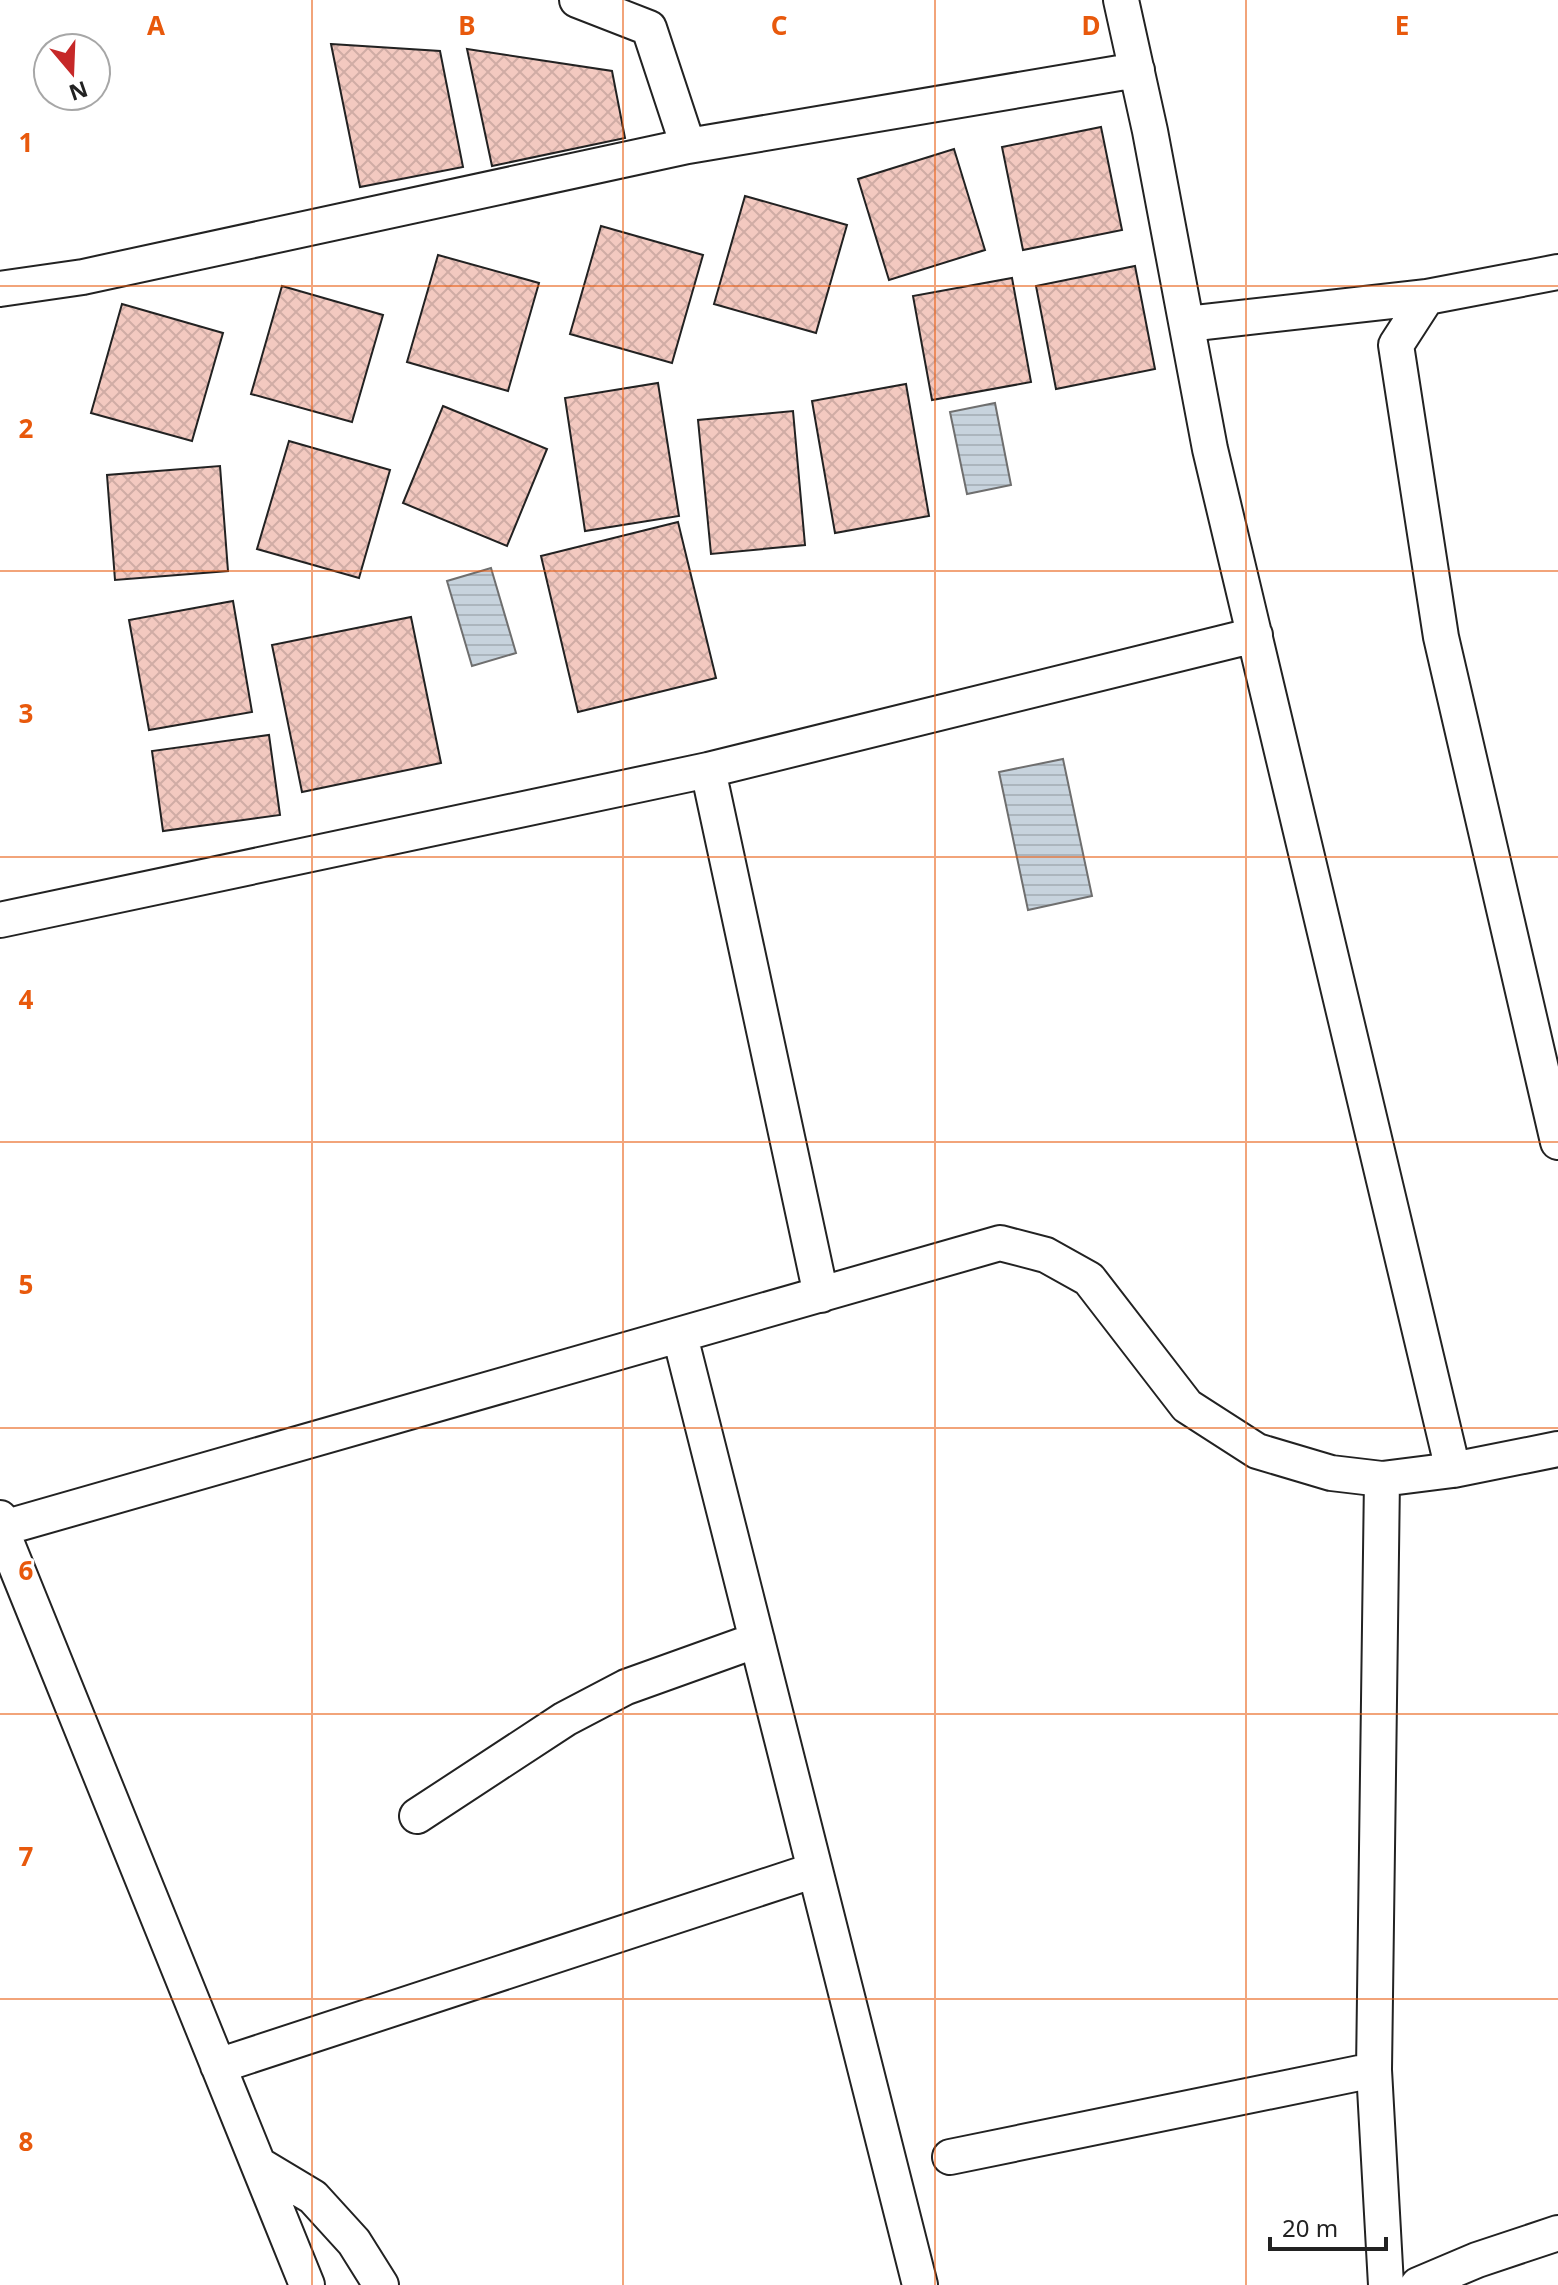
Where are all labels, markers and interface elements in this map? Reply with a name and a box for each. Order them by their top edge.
text: A [147,7,165,43]
text: B [458,7,476,43]
text: C [771,7,787,43]
text: D [1081,7,1101,43]
text: E [1395,7,1409,43]
north arrow [32,32,112,112]
text: N [65,75,92,109]
text: 1 [19,124,33,160]
text: 2 [19,410,34,446]
text: 3 [19,695,33,731]
text: 4 [19,981,34,1017]
text: 5 [19,1266,33,1302]
text: 6 [19,1552,34,1588]
text: 7 [19,1838,34,1874]
text: 8 [19,2123,33,2159]
scale bar [1270,2201,1386,2251]
text: 20 m [1282,2211,1338,2244]

